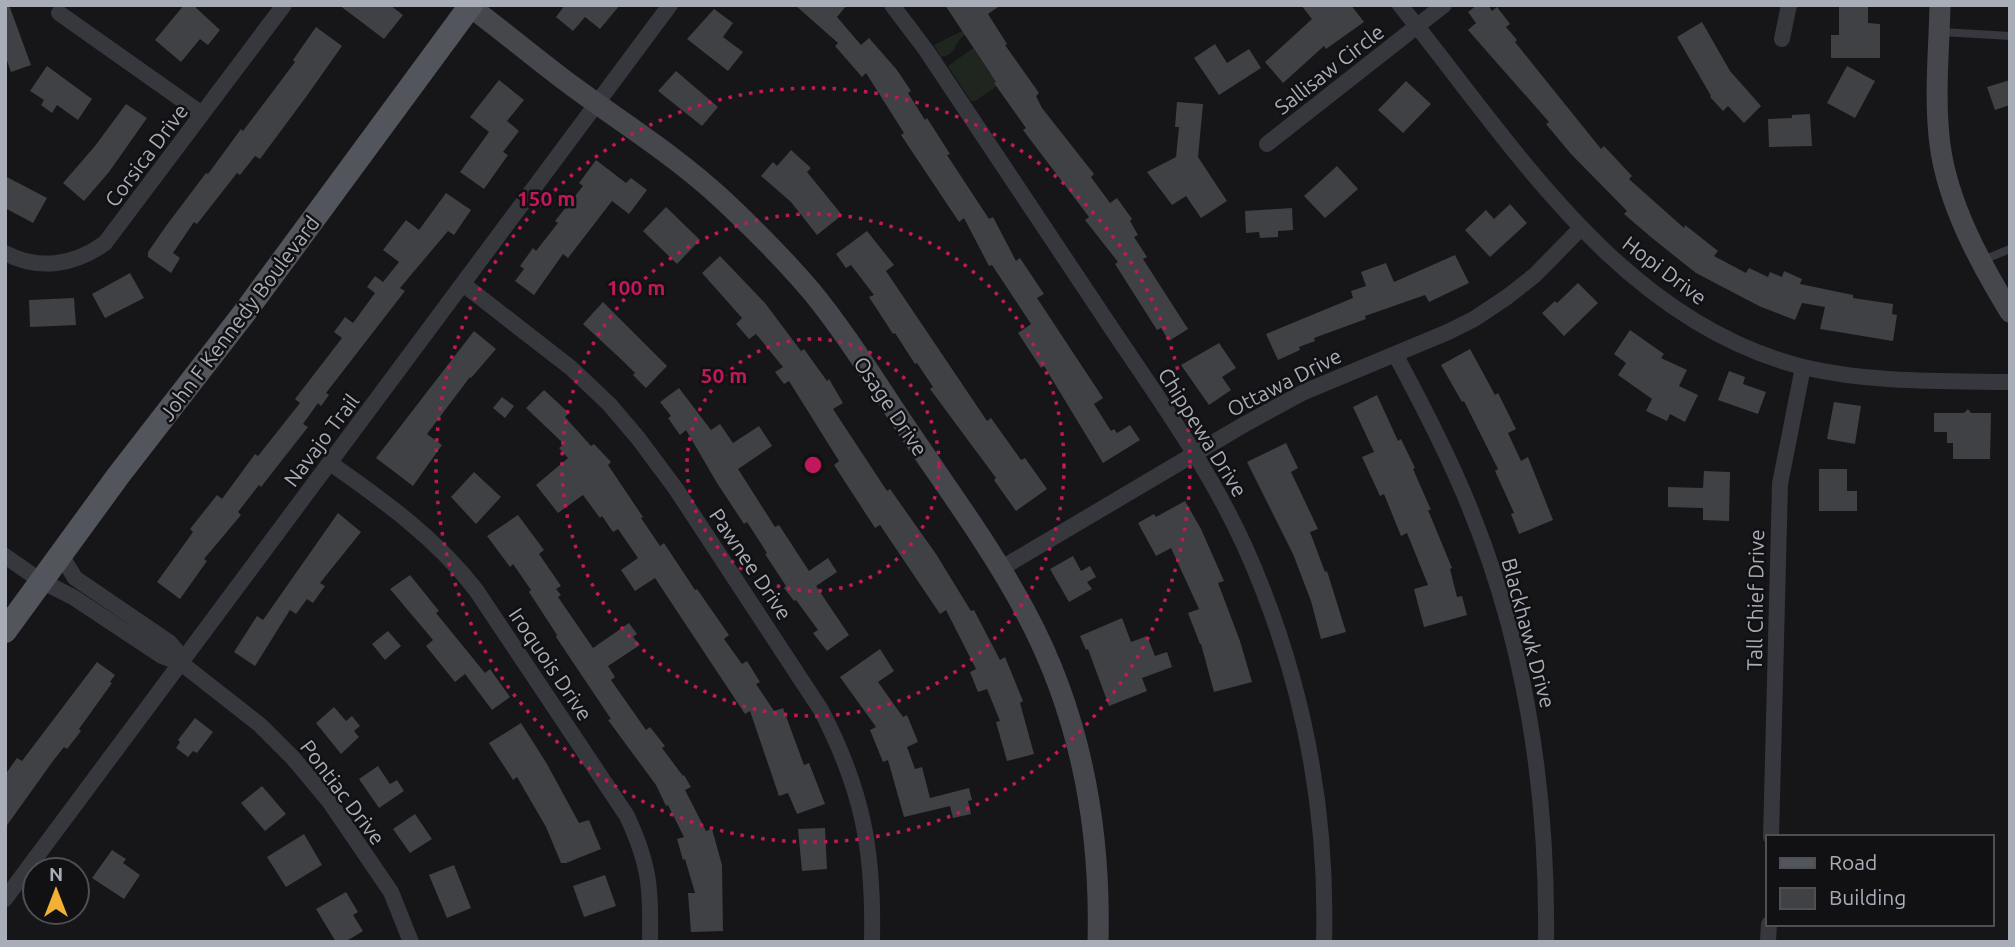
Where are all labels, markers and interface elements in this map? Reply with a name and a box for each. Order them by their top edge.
street label: Sallisaw Circle [1270,19,1388,119]
street label: Corsica Drive [100,99,192,211]
text: 150 m [517,186,575,210]
street label: John F Kennedy Boulevard [154,211,324,425]
street label: Hopi Drive [1618,231,1712,309]
text: 100 m [607,275,665,299]
street label: Ottawa Drive [1223,343,1345,421]
street label: Osage Drive [849,352,933,460]
text: 50 m [701,363,747,387]
street label: Chippewa Drive [1154,363,1252,501]
street label: Navajo Trail [279,389,363,491]
centre of rings [801,453,825,477]
street label: Pawnee Drive [705,504,797,624]
street label: Tall Chief Drive [1742,529,1768,671]
street label: Blackhawk Drive [1497,555,1561,711]
street label: Iroquois Drive [504,603,598,725]
street label: Pontiac Drive [296,735,390,849]
legend [1766,835,1994,926]
text: Road [1829,850,1877,874]
north arrow [21,856,91,926]
text: N [49,863,63,885]
text: Building [1829,885,1906,909]

